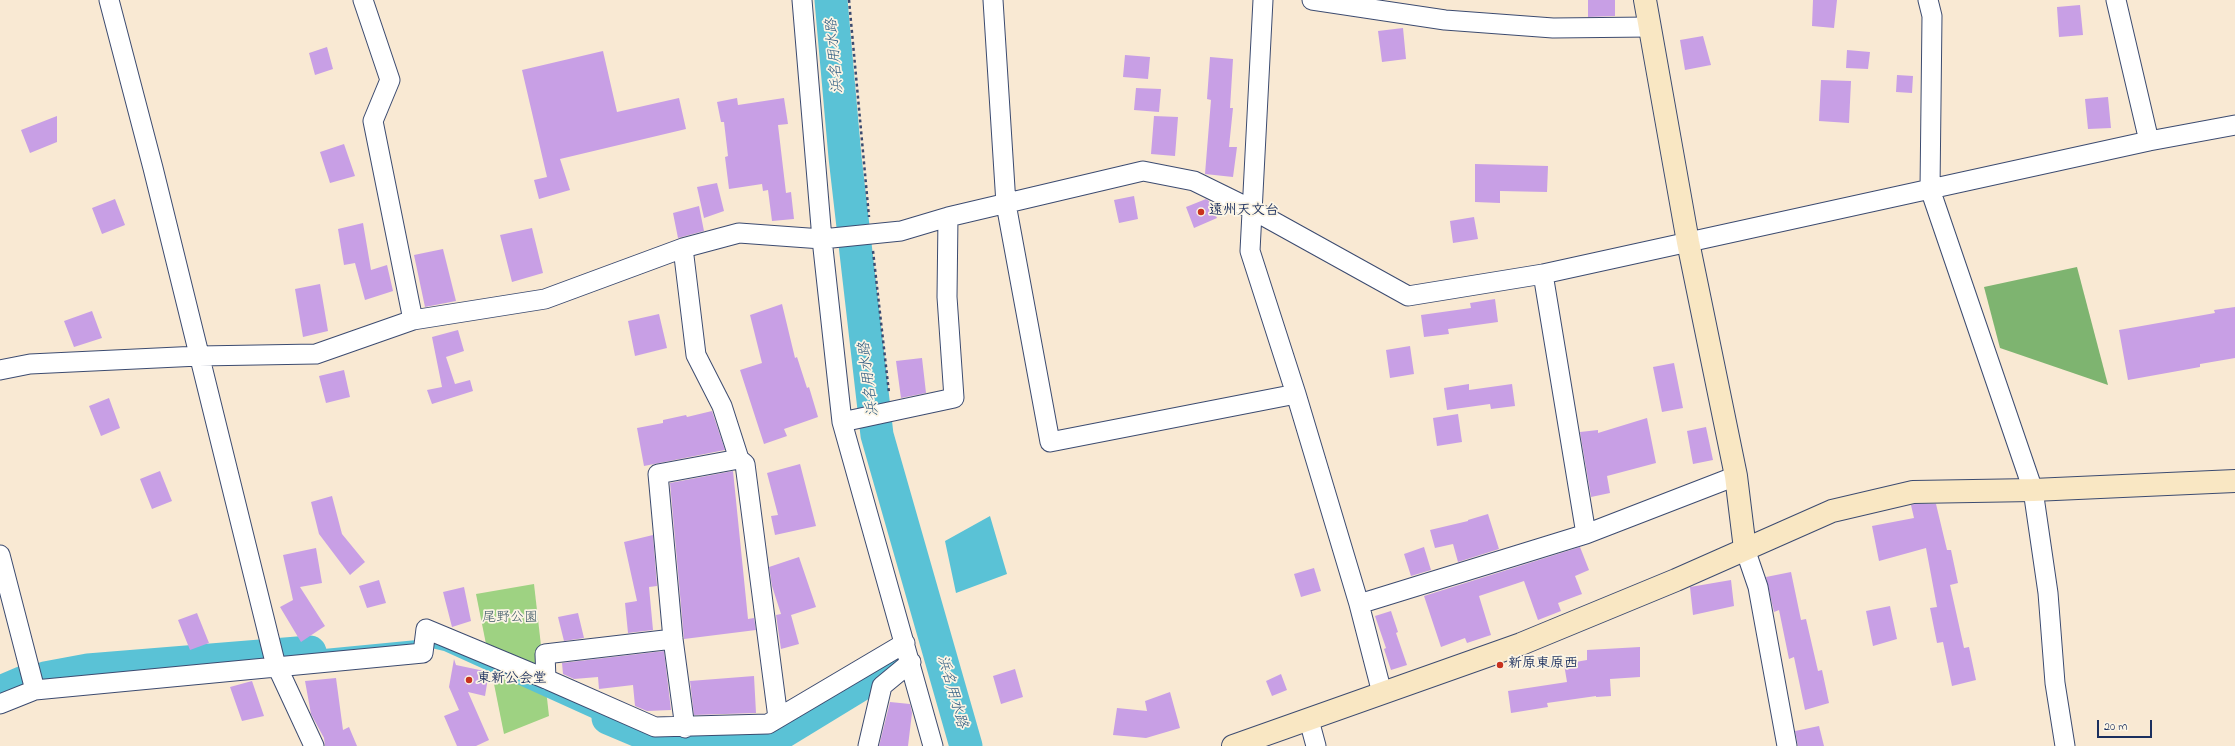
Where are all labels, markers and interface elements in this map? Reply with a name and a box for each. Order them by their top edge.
water label: 浜名用水路 [824,18,848,94]
place label: 遠州天文台 [1209,204,1279,220]
marker: 遠州天文台 [1196,207,1206,217]
water label: 浜名用水路 [856,341,884,417]
park label: 尾野公園 [482,611,538,627]
water label: 浜名用水路 [932,653,970,731]
place label: 新原東原西 [1508,657,1578,673]
marker: 新原東原西 [1495,660,1505,670]
place label: 東新公会堂 [477,672,547,688]
marker: 東新公会堂 [464,675,474,685]
scale bar [2099,712,2154,738]
text: 20 m [2104,718,2127,736]

